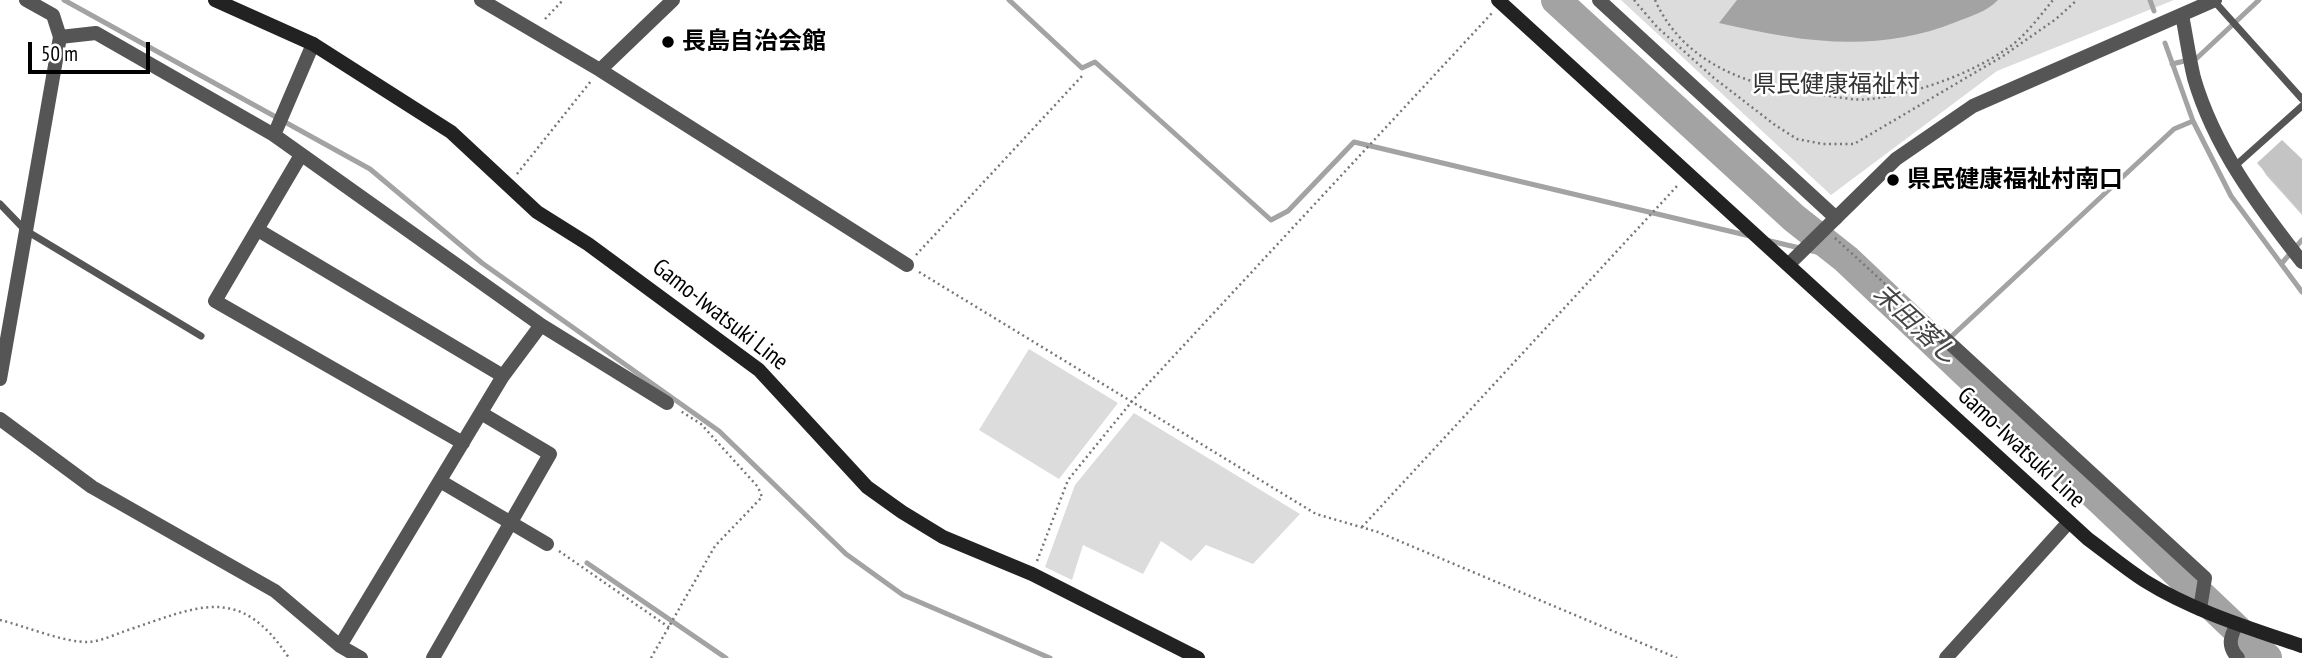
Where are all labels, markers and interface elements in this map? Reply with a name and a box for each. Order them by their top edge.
scale bar [32,28,154,72]
place label: 長島自治会館 [682,28,826,56]
marker: 長島自治会館 [660,34,676,50]
text: 50 m [41,40,78,67]
park label: 県民健康福祉村 [1752,71,1920,99]
place label: 県民健康福祉村南口 [1907,166,2123,194]
marker: 県民健康福祉村南口 [1885,172,1901,188]
street label: Gamo-Iwatsuki Line [646,253,794,377]
water label: 末田落し [1866,278,1964,372]
street label: Gamo-Iwatsuki Line [1951,382,2091,514]

